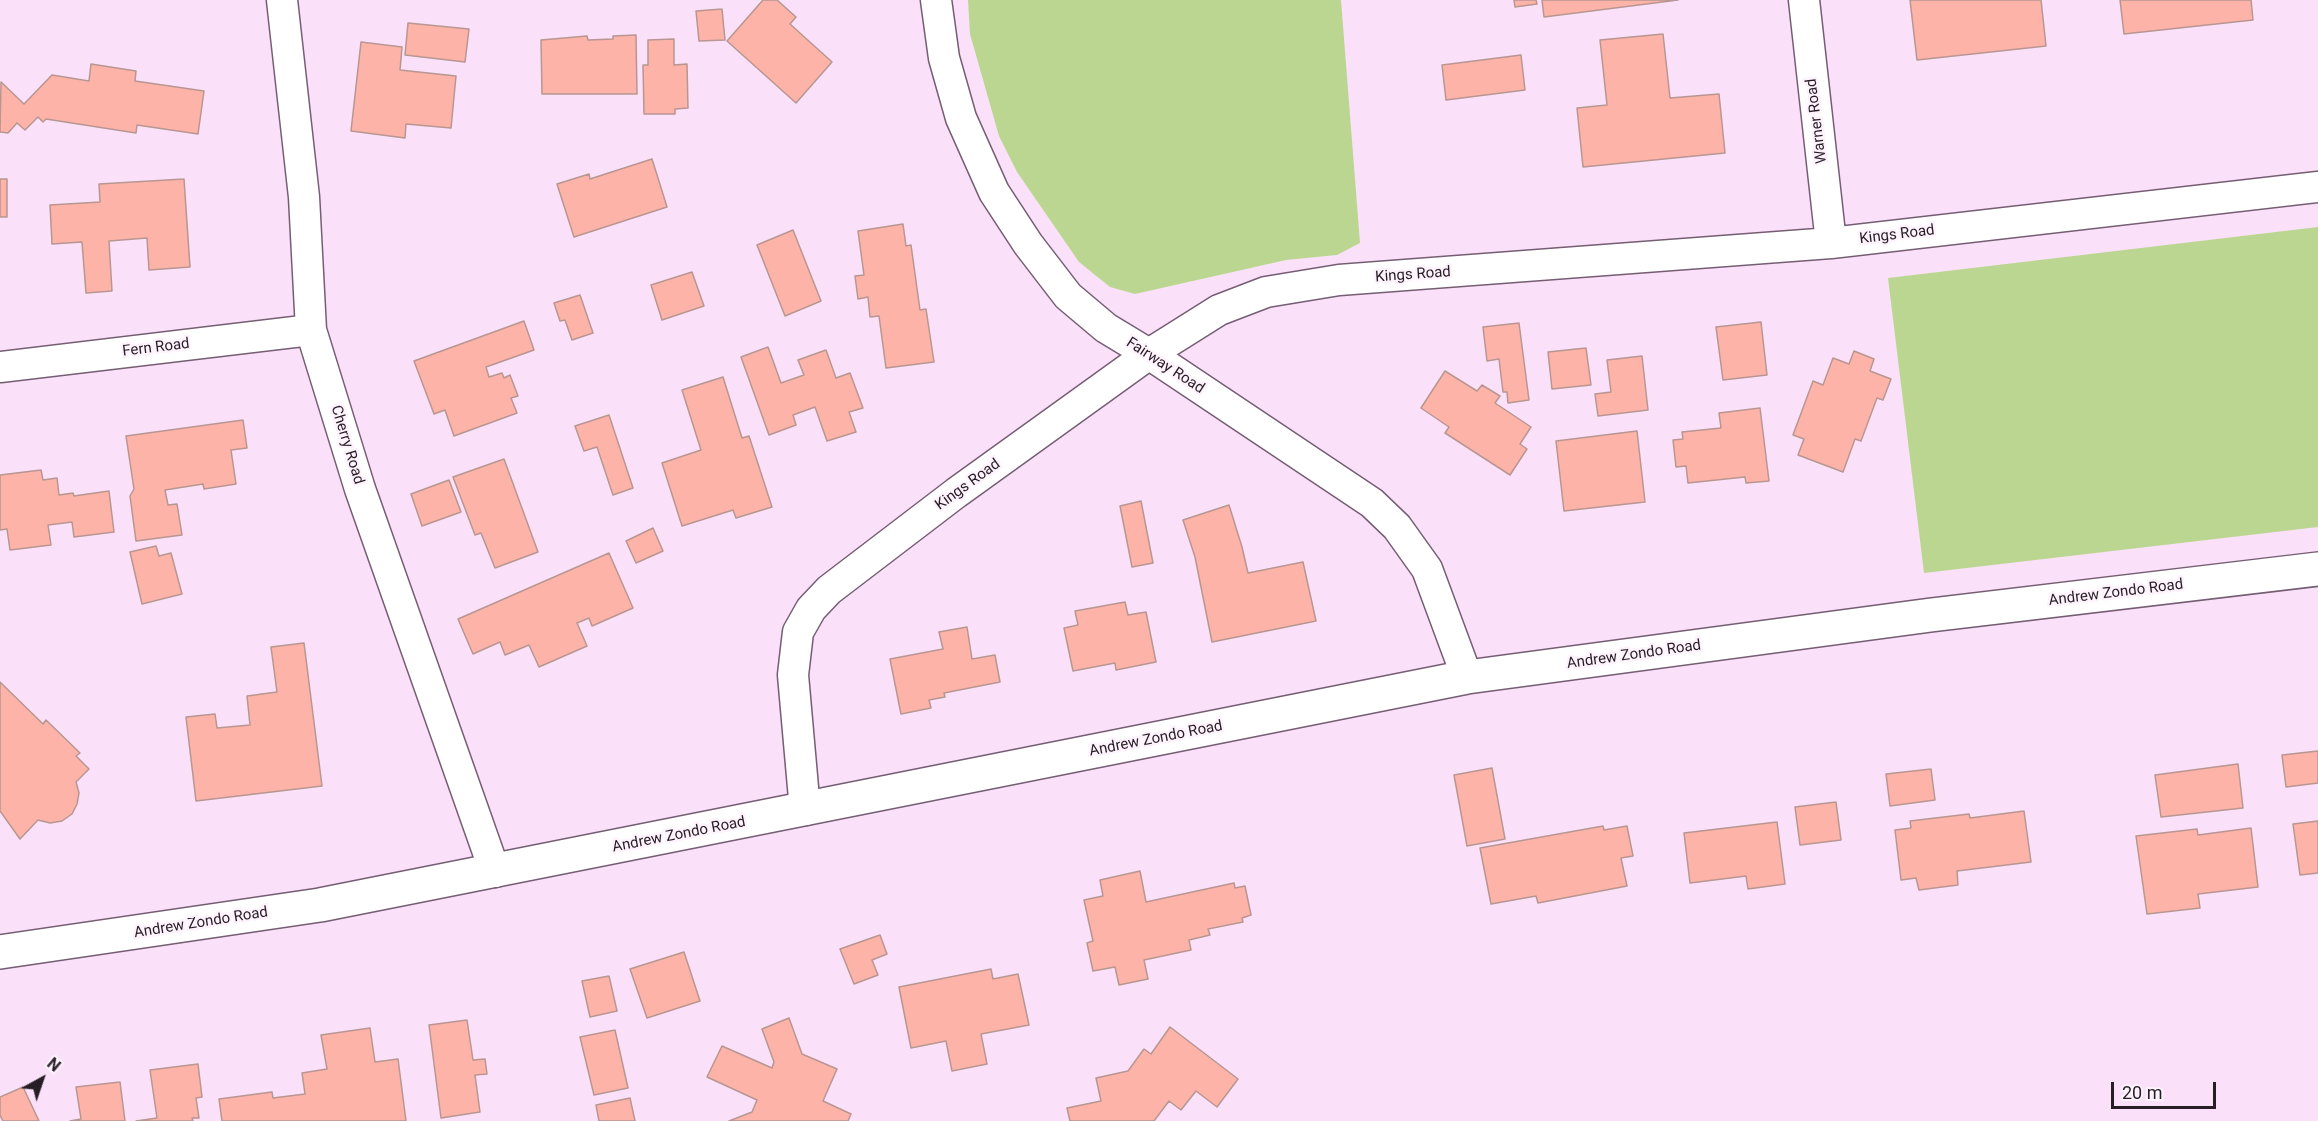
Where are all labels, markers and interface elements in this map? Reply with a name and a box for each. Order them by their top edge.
street label: Warner Road [1803,77,1831,165]
street label: Kings Road [1858,221,1936,249]
street label: Kings Road [1375,263,1451,287]
street label: Fairway Road [1123,334,1207,398]
street label: Fern Road [121,335,191,361]
street label: Cherry Road [326,403,368,487]
street label: Kings Road [932,455,1004,515]
street label: Andrew Zondo Road [2048,576,2184,610]
street label: Andrew Zondo Road [1566,637,1702,673]
street label: Andrew Zondo Road [1088,717,1224,761]
street label: Andrew Zondo Road [611,813,747,857]
street label: Andrew Zondo Road [133,904,269,942]
north arrow [12,1049,72,1109]
text: N [43,1054,64,1076]
scale bar [2114,1070,2219,1108]
text: 20 m [2122,1082,2162,1103]

